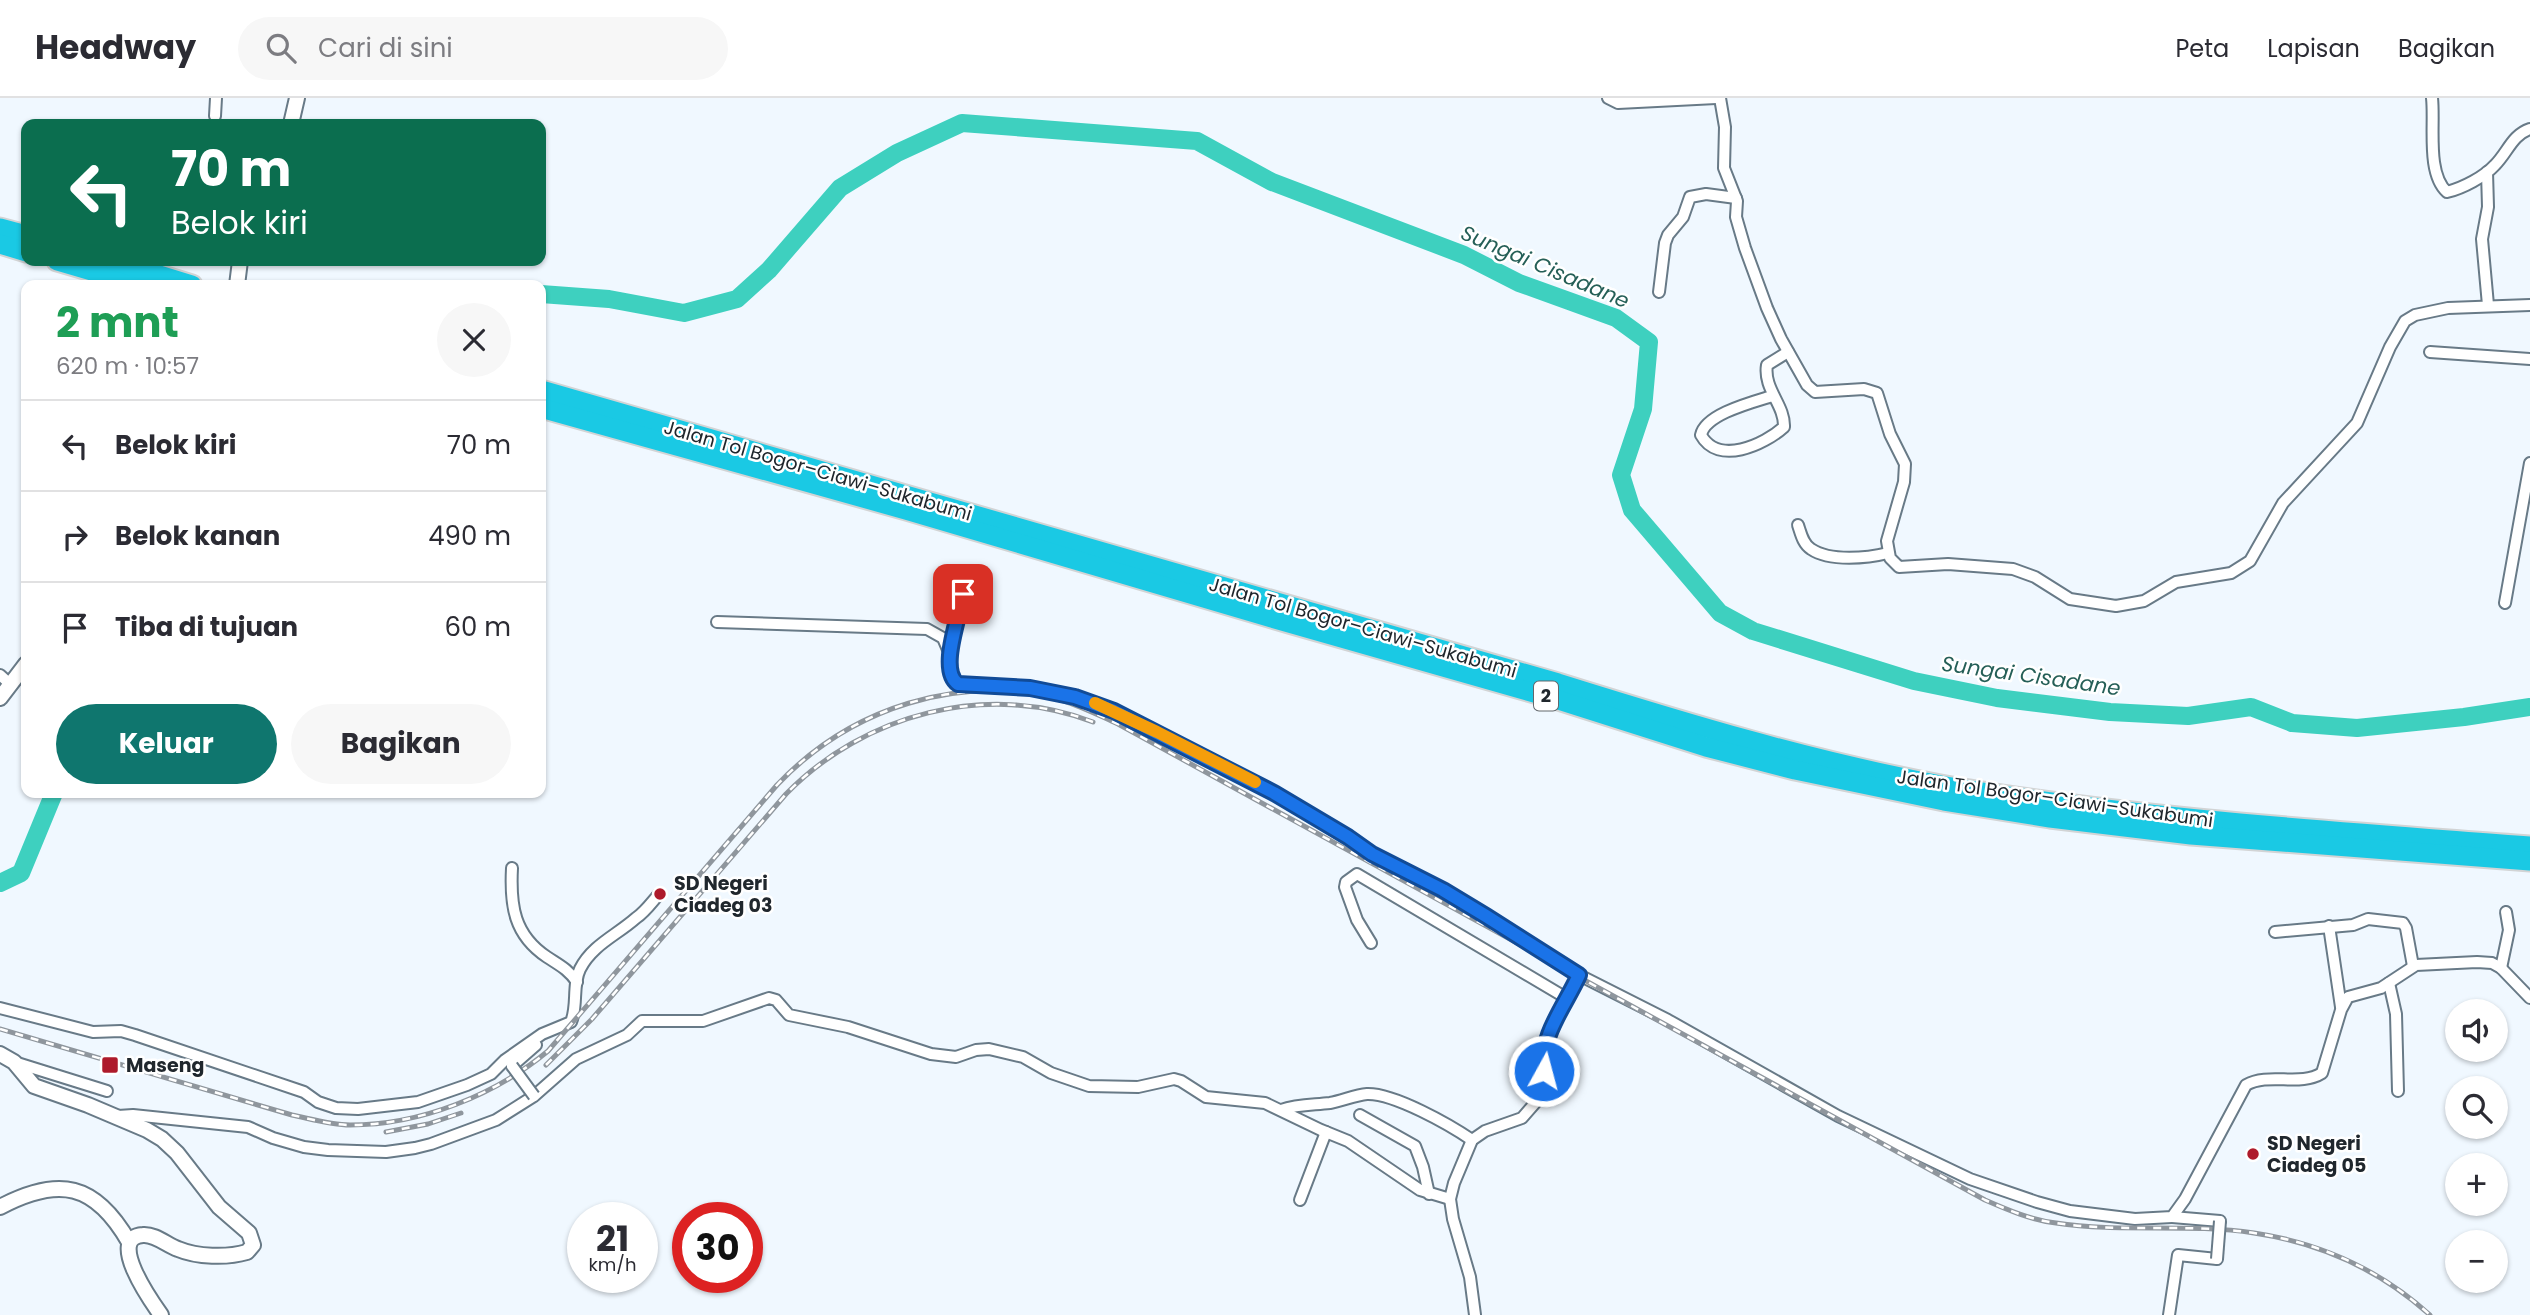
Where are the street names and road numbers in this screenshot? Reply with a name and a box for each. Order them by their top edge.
street label: Jalan Tol Bogor–Ciawi–Sukabumi [661,414,975,527]
street label: Jalan Tol Bogor–Ciawi–Sukabumi [1206,571,1520,684]
road number: 2 [1534,682,1558,710]
street label: Jalan Tol Bogor–Ciawi–Sukabumi [1895,763,2215,834]

